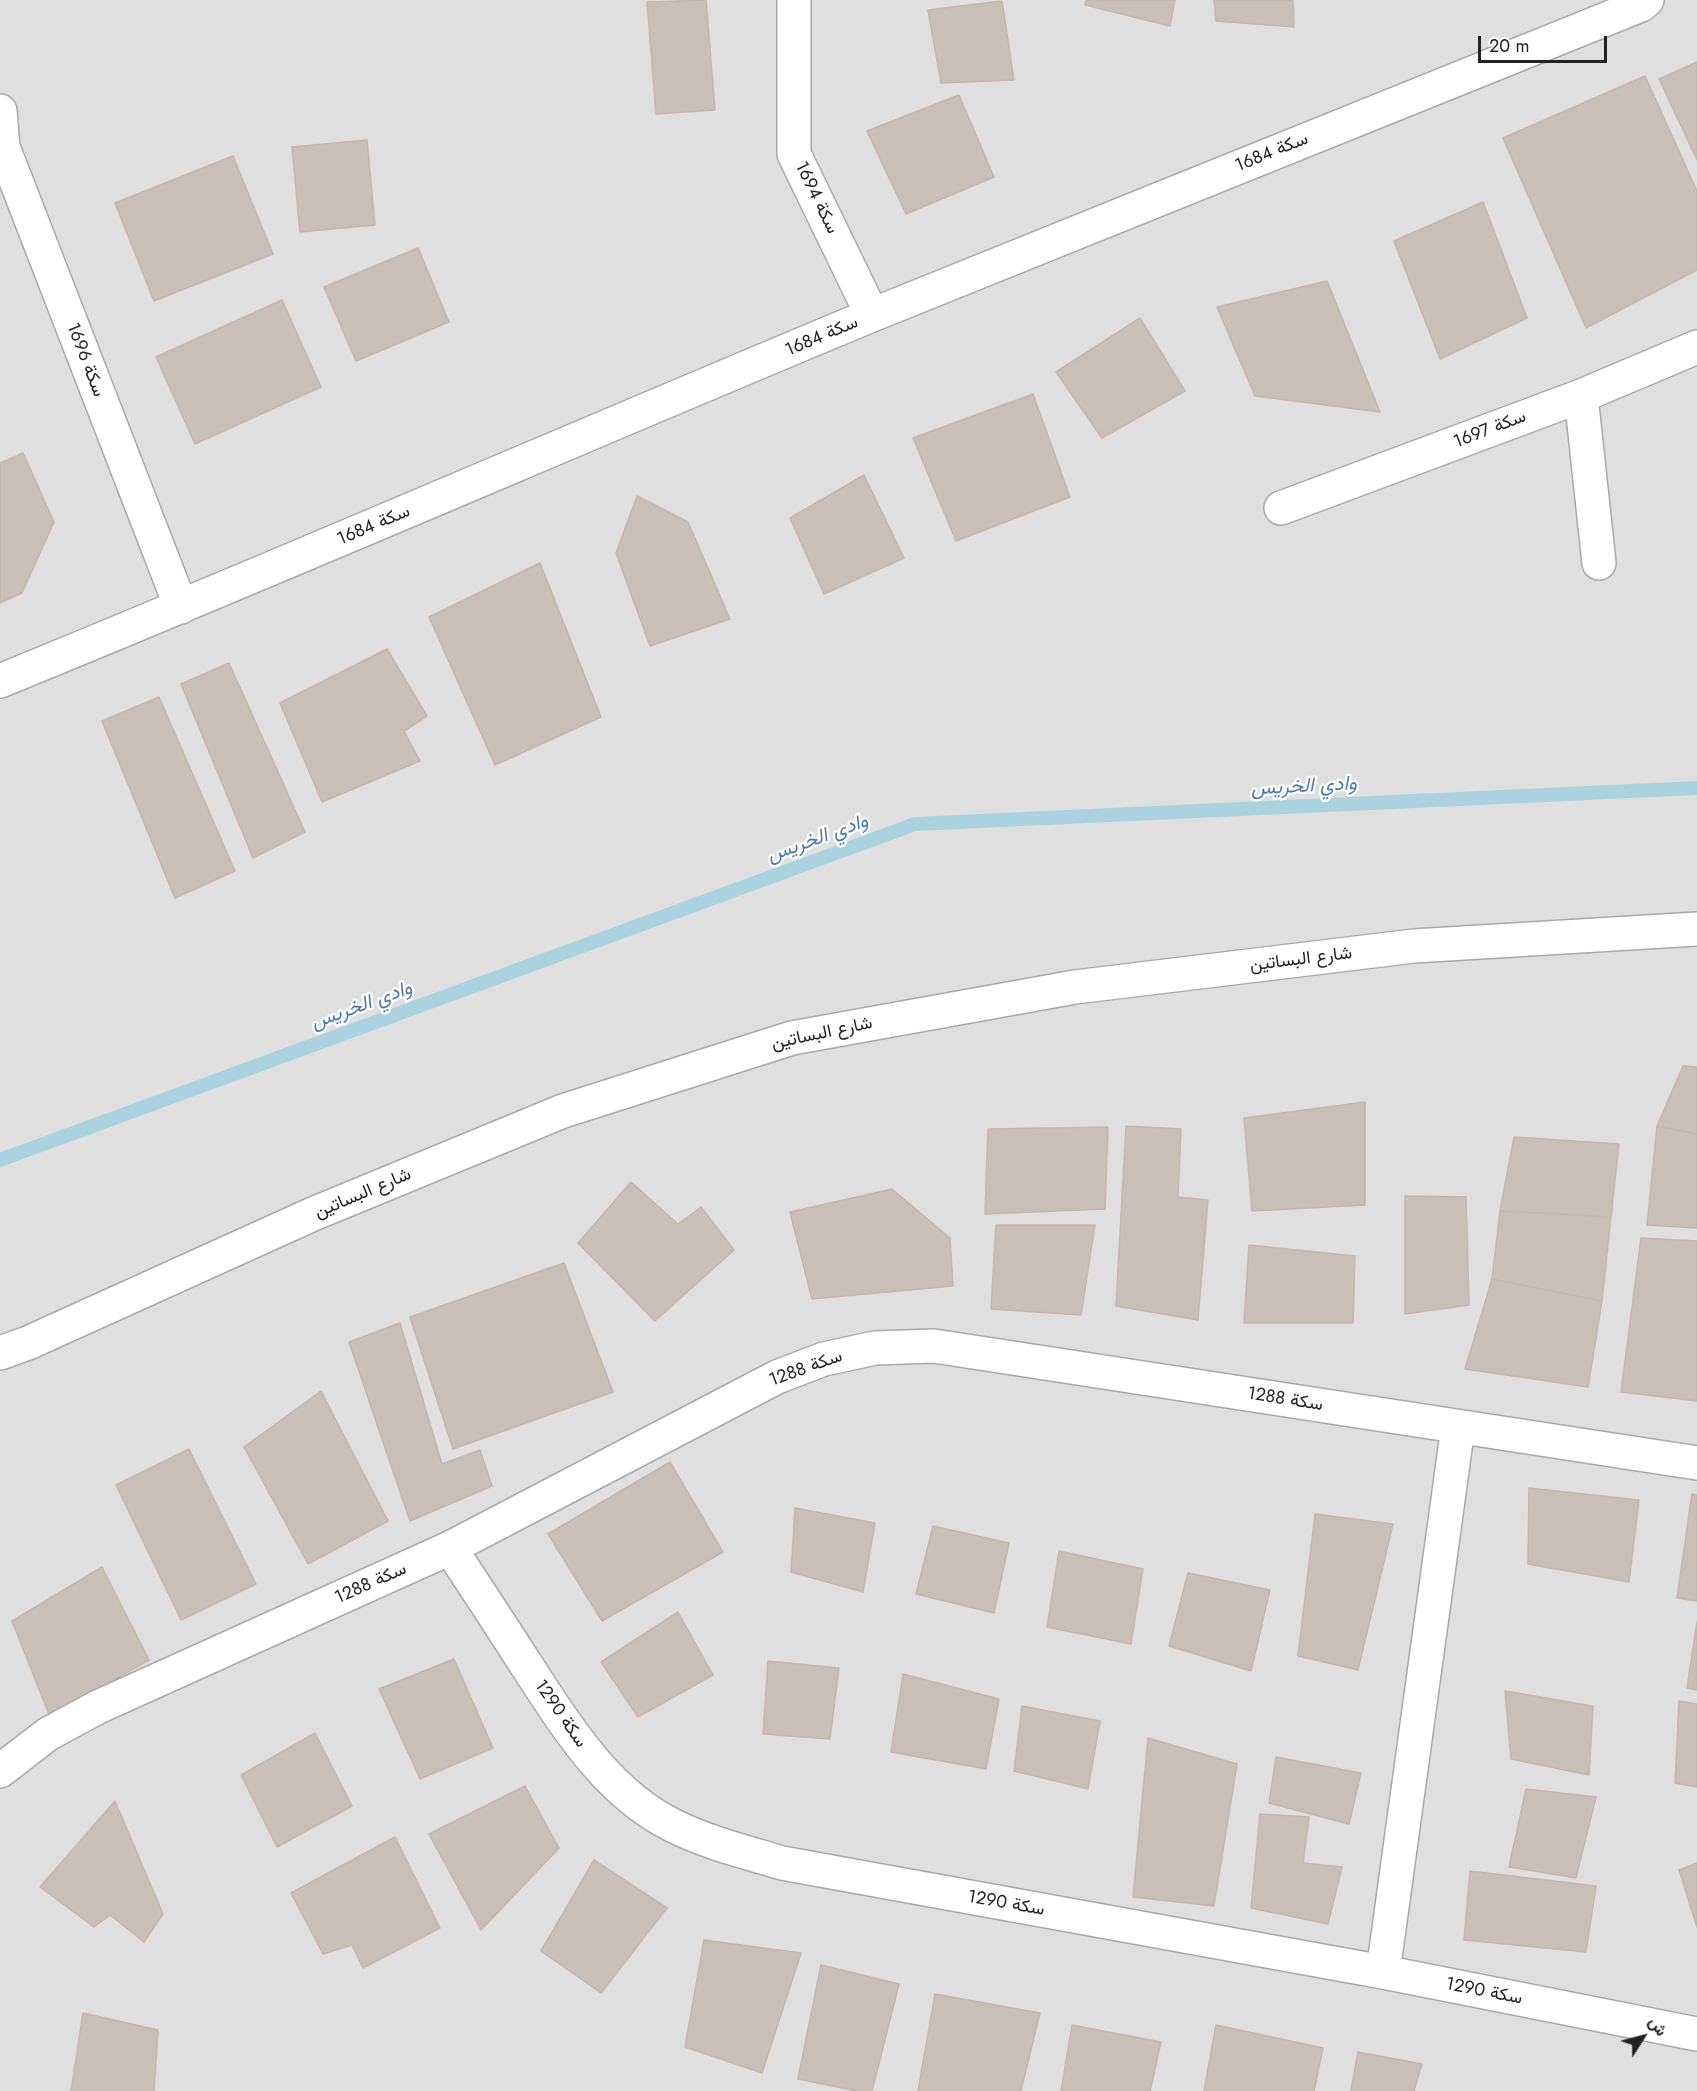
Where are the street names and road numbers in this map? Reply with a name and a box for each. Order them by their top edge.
street label: سكة 1684 [1232,129,1312,177]
street label: سكة 1694 [789,158,843,238]
street label: سكة 1684 [782,312,862,362]
street label: سكة 1696 [61,320,109,400]
street label: سكة 1697 [1451,406,1529,454]
street label: سكة 1684 [334,501,414,551]
street label: شارع البساتين [1249,943,1353,977]
street label: شارع البساتين [769,1013,875,1055]
street label: شارع البساتين [311,1164,415,1224]
street label: سكة 1288 [767,1346,845,1392]
street label: سكة 1288 [1246,1383,1324,1417]
street label: سكة 1288 [332,1559,410,1609]
street label: سكة 1290 [529,1676,591,1752]
street label: سكة 1290 [966,1887,1046,1921]
street label: سكة 1290 [1444,1974,1524,2010]

